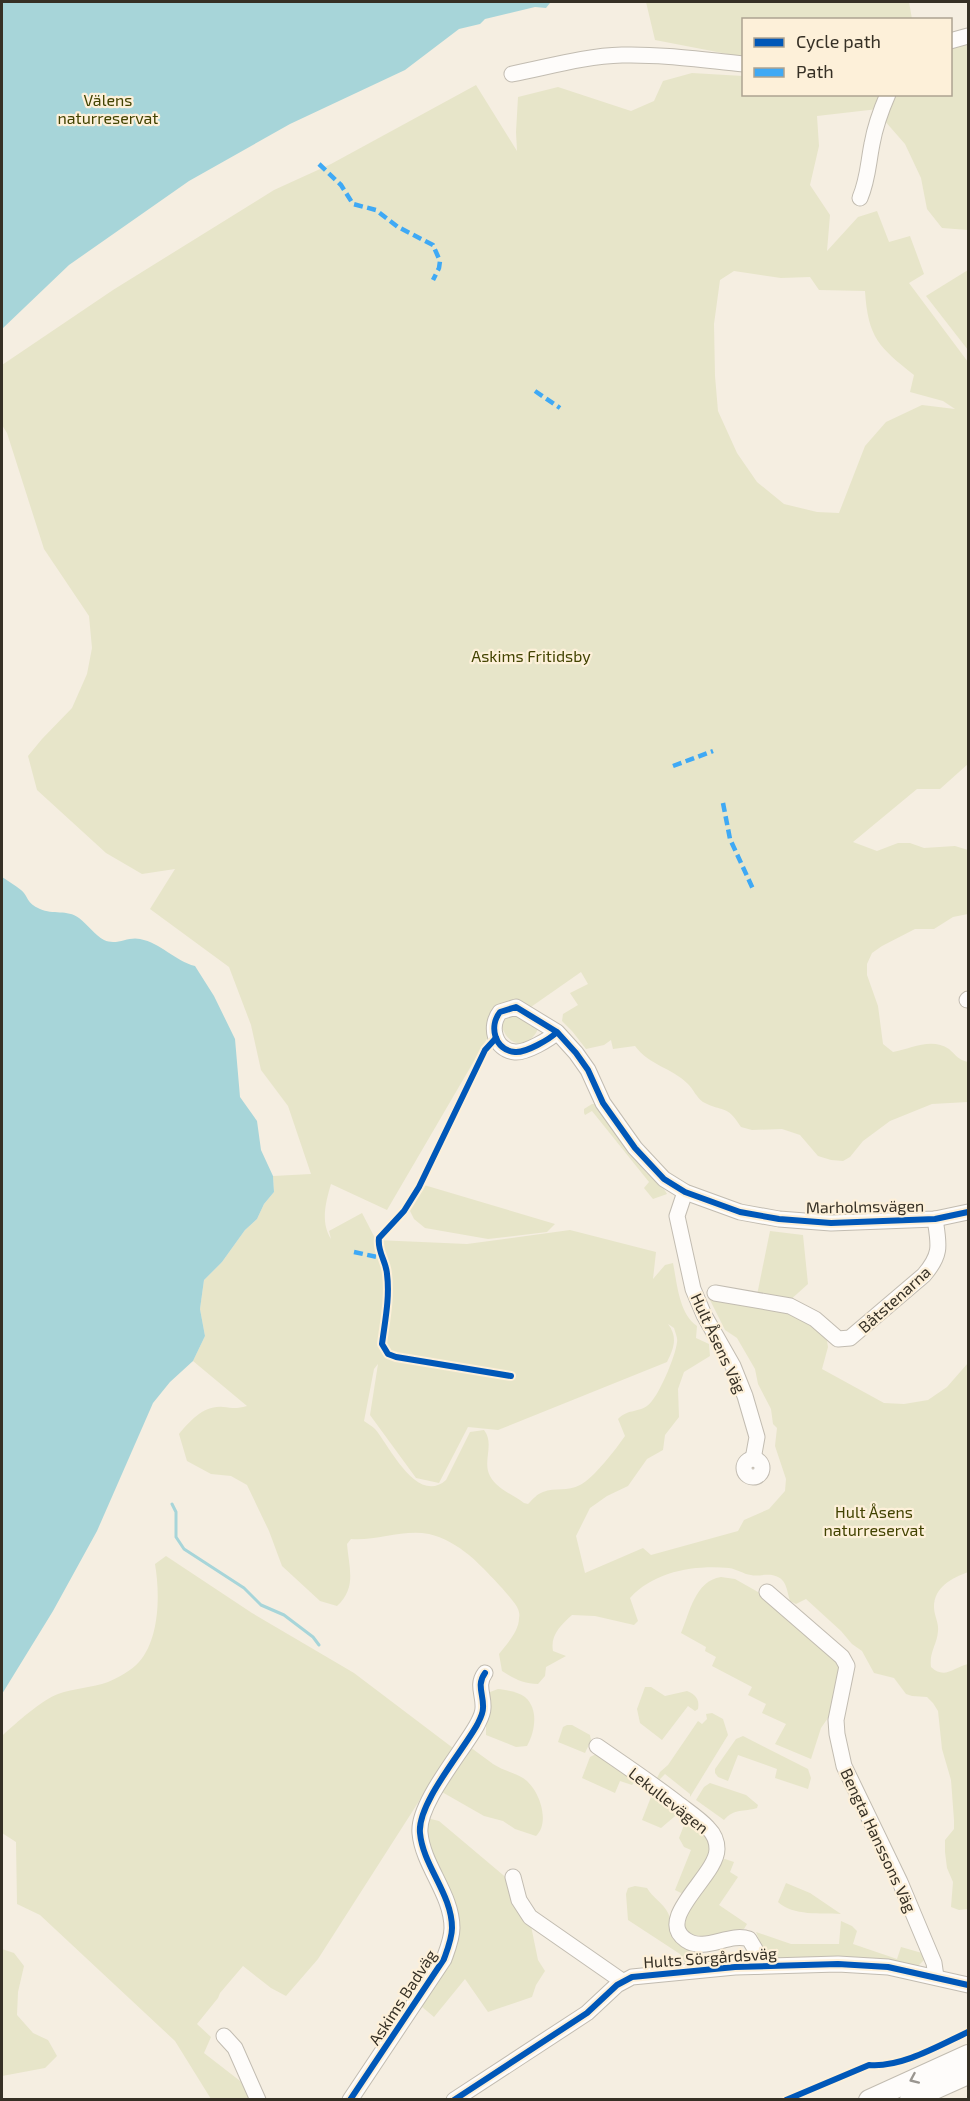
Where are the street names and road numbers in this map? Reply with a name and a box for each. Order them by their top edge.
street label: Marholmsvägen [806,1195,924,1217]
street label: Båtstenarna [854,1262,934,1336]
street label: Hult Åsens Väg [688,1290,750,1396]
street label: Lekullevägen [625,1763,713,1837]
street label: Bengta Hanssons Väg [837,1765,921,1915]
street label: Hults Sörgårdsväg [643,1943,778,1971]
street label: Askims Badväg [364,1946,440,2048]

